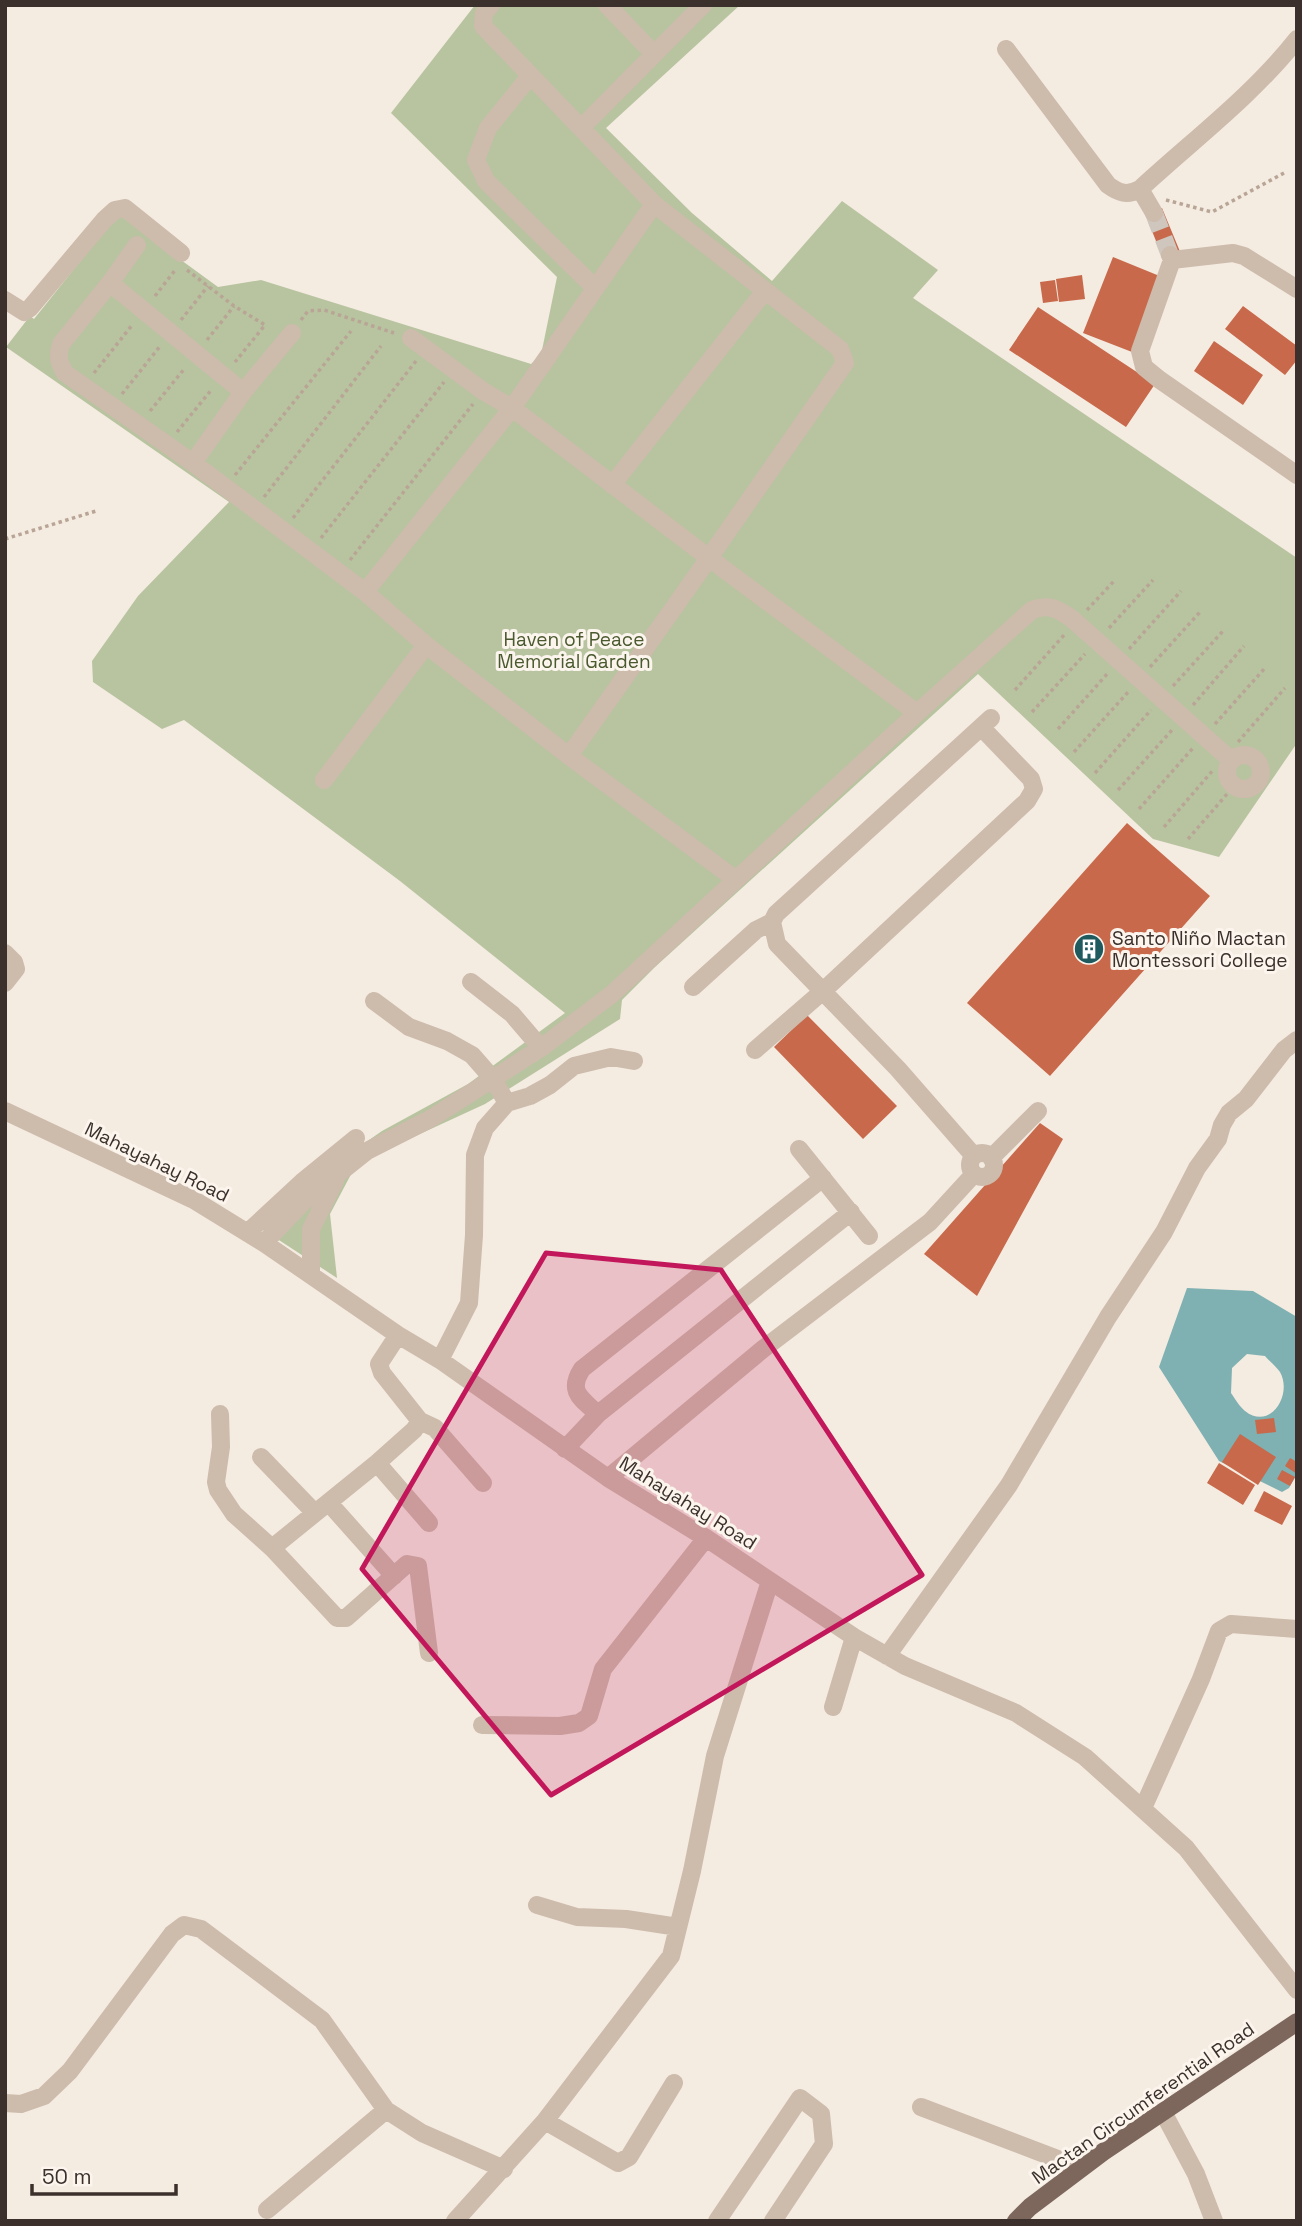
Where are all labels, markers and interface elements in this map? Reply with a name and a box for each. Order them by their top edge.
park label: Haven of Peace Memorial Garden [497,627,651,674]
place label: Santo Niño Mactan Montessori College [1112,926,1288,973]
building icon: Santo Niño Mactan Montessori College [1072,932,1106,966]
street label: Mahayahay Road [81,1116,233,1208]
street label: Mahayahay Road [614,1451,762,1555]
street label: Mactan Circumferential Road [1027,2016,1259,2190]
scale bar [32,2152,175,2196]
text: 50 m [42,2163,92,2190]

